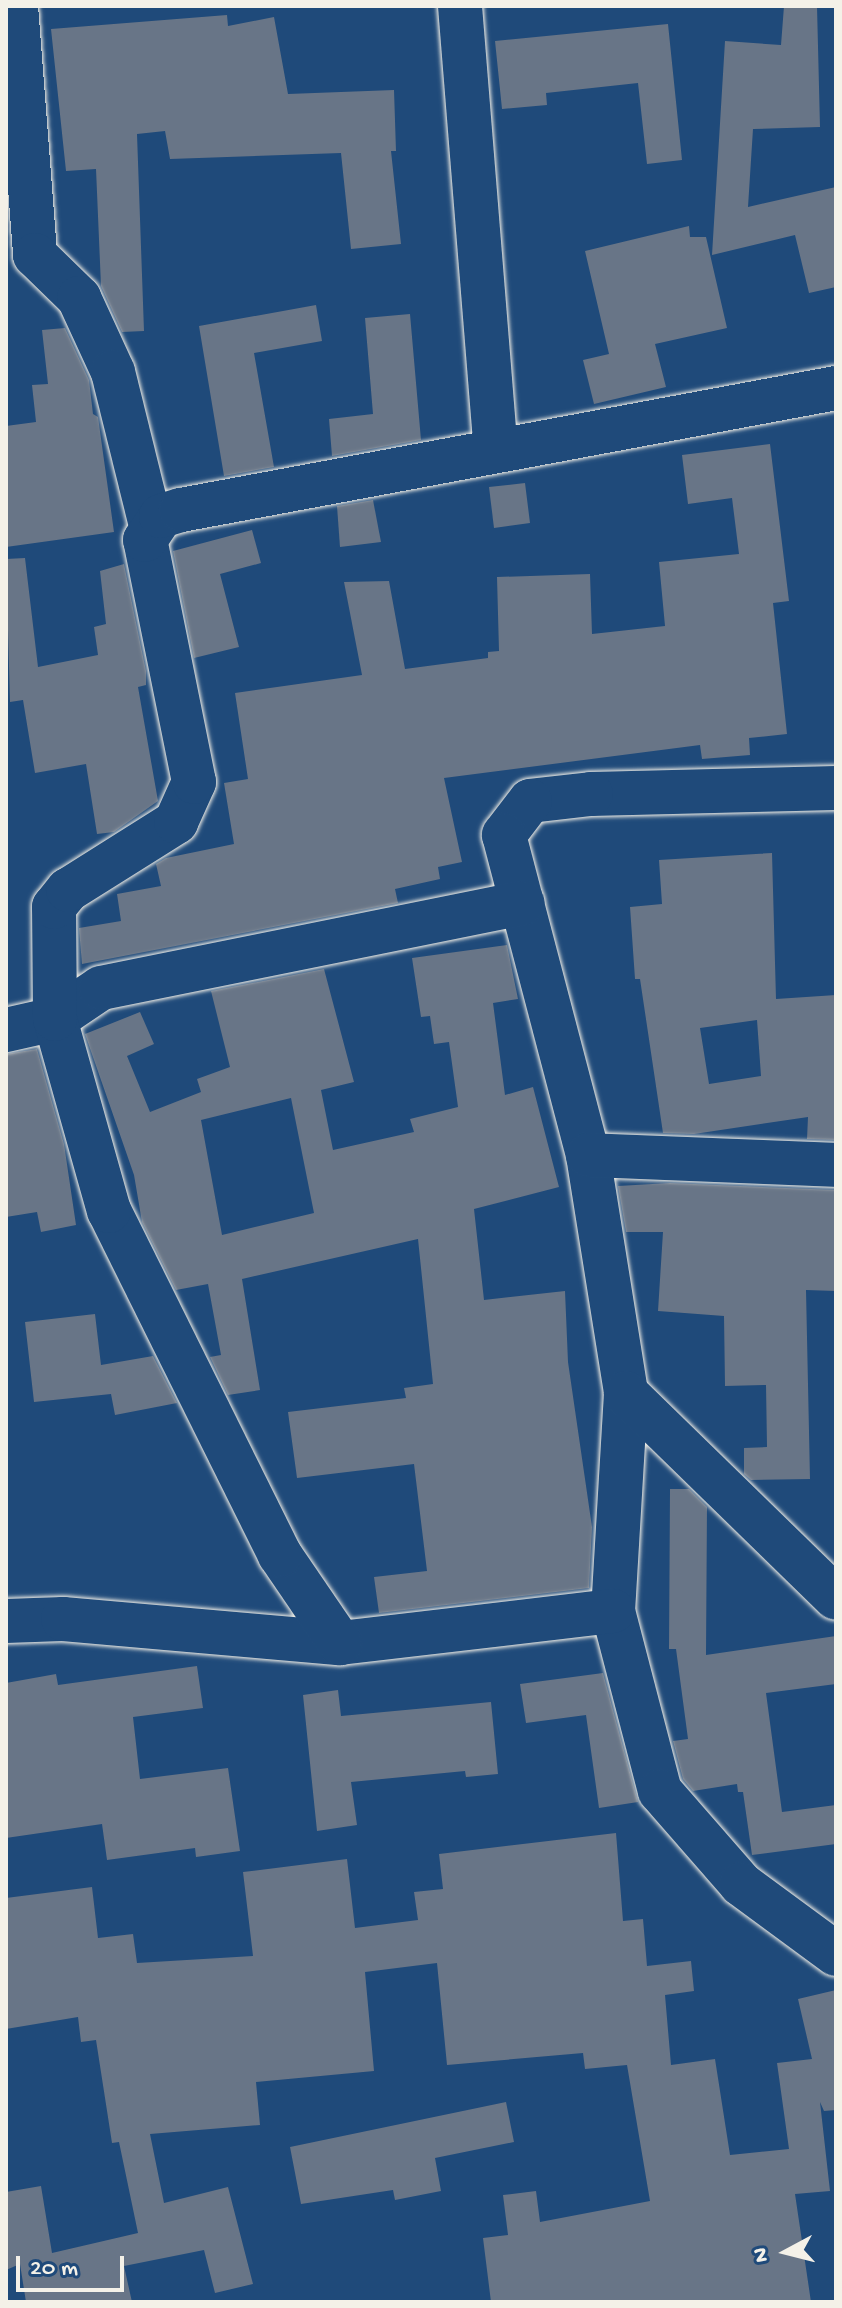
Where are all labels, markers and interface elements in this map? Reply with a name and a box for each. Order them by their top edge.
north arrow [746,2212,826,2292]
scale bar [20,2240,128,2290]
text: N [748,2246,776,2264]
text: 20 m [30,2255,78,2284]

